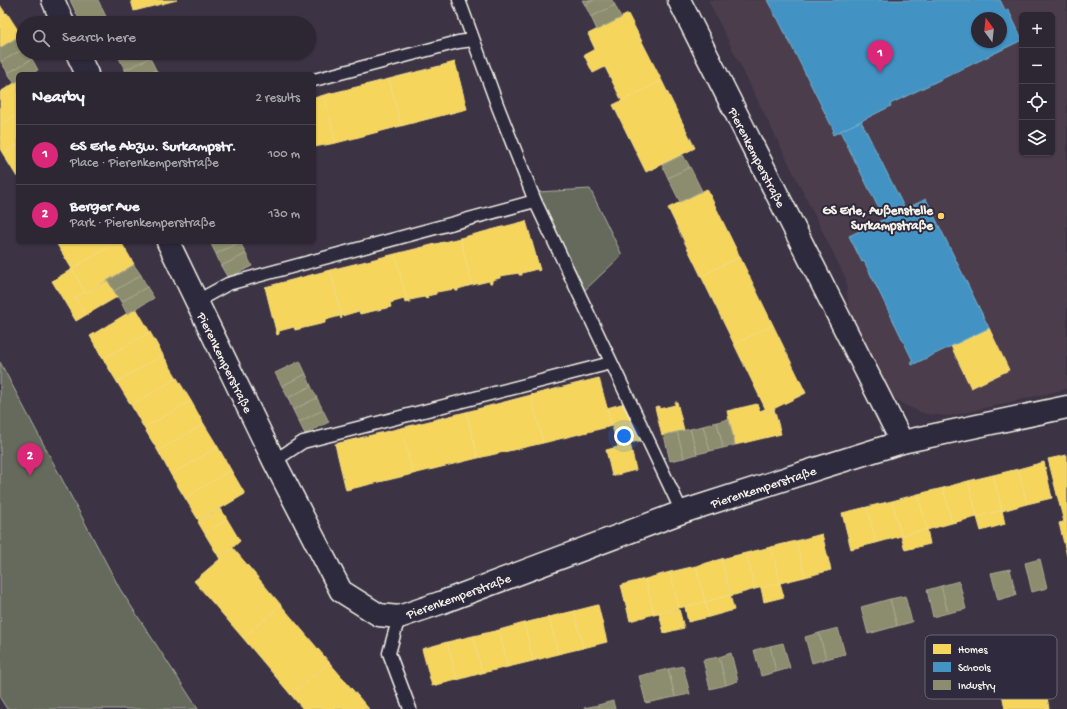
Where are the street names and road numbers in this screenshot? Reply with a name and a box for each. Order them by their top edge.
street label: Pierenkemperstraße [724,105,788,211]
street label: Pierenkemperstraße [192,309,255,416]
street label: Pierenkemperstraße [708,464,819,513]
street label: Pierenkemperstraße [404,571,513,624]

